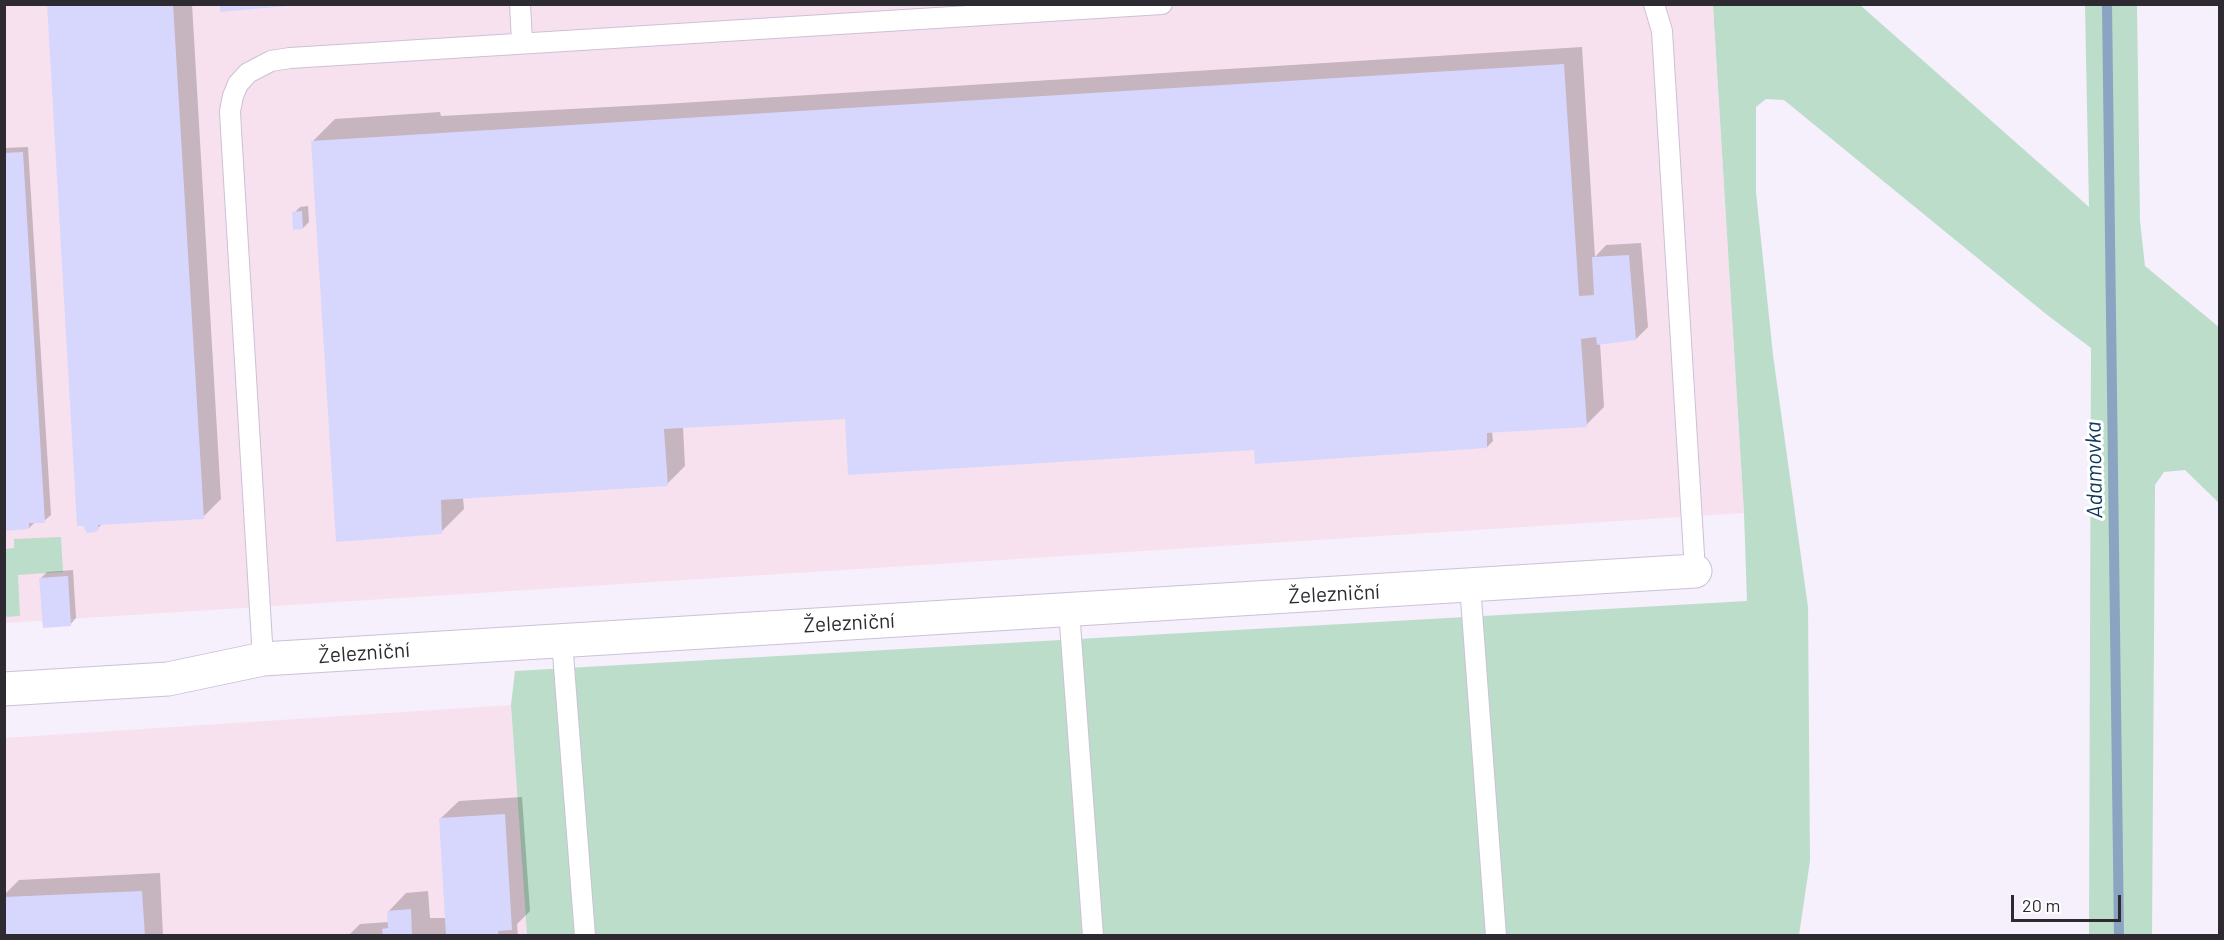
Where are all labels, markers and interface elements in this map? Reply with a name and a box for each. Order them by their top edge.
water label: Adamovka [2080,421,2108,519]
street label: Železniční [1288,579,1380,609]
street label: Železniční [803,608,895,638]
street label: Železniční [318,637,410,669]
scale bar [2014,883,2124,921]
text: 20 m [2022,894,2060,916]

